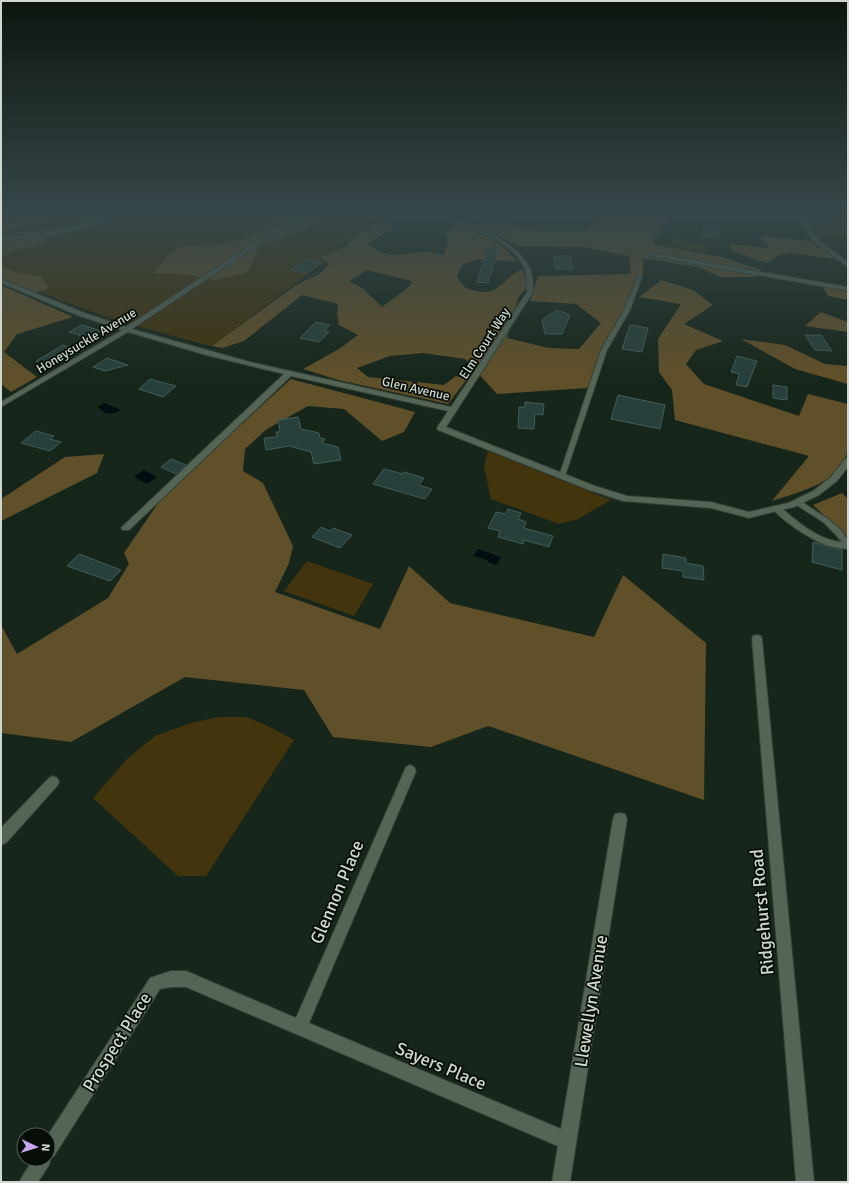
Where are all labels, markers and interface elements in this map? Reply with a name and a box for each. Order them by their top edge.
street label: Honeysuckle Avenue [34,305,139,377]
street label: Elm Court Way [456,305,514,382]
street label: Glen Avenue [380,373,451,405]
street label: Glennon Place [305,837,369,947]
street label: Ridgehurst Road [746,848,778,976]
street label: Llewellyn Avenue [570,933,612,1069]
street label: Prospect Place [78,988,156,1096]
street label: Sayers Place [392,1037,490,1095]
north arrow [16,1127,56,1167]
text: N [39,1143,52,1152]

